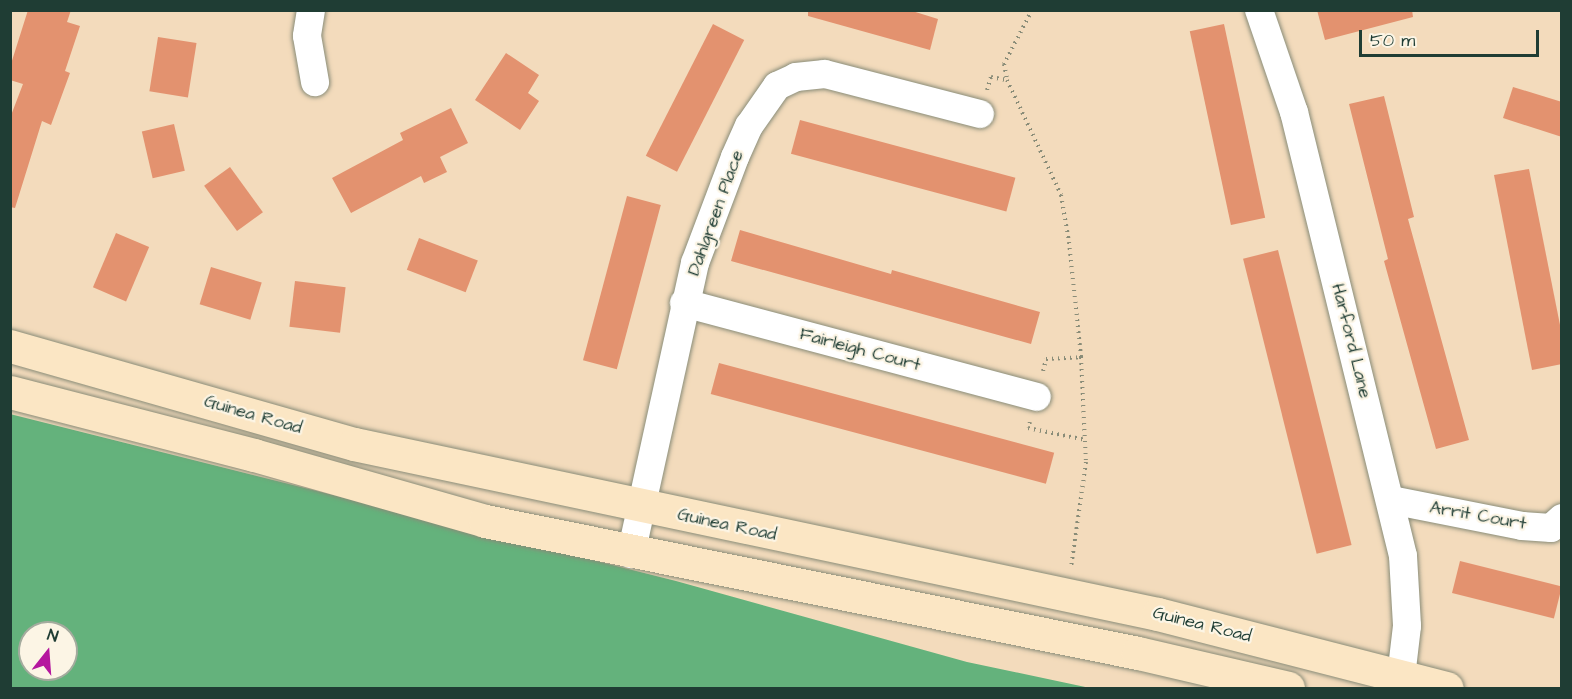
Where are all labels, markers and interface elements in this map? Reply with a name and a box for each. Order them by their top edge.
scale bar [1362,18,1542,56]
text: 50 m [1370,28,1415,53]
street label: Dahlgreen Place [683,147,749,279]
street label: Harford Lane [1326,281,1376,401]
street label: Fairleigh Court [797,323,923,377]
street label: Guinea Road [202,391,304,439]
street label: Arrit Court [1428,497,1528,535]
street label: Guinea Road [675,504,779,546]
street label: Guinea Road [1150,602,1254,648]
north arrow [18,621,78,681]
text: N [45,624,61,648]

